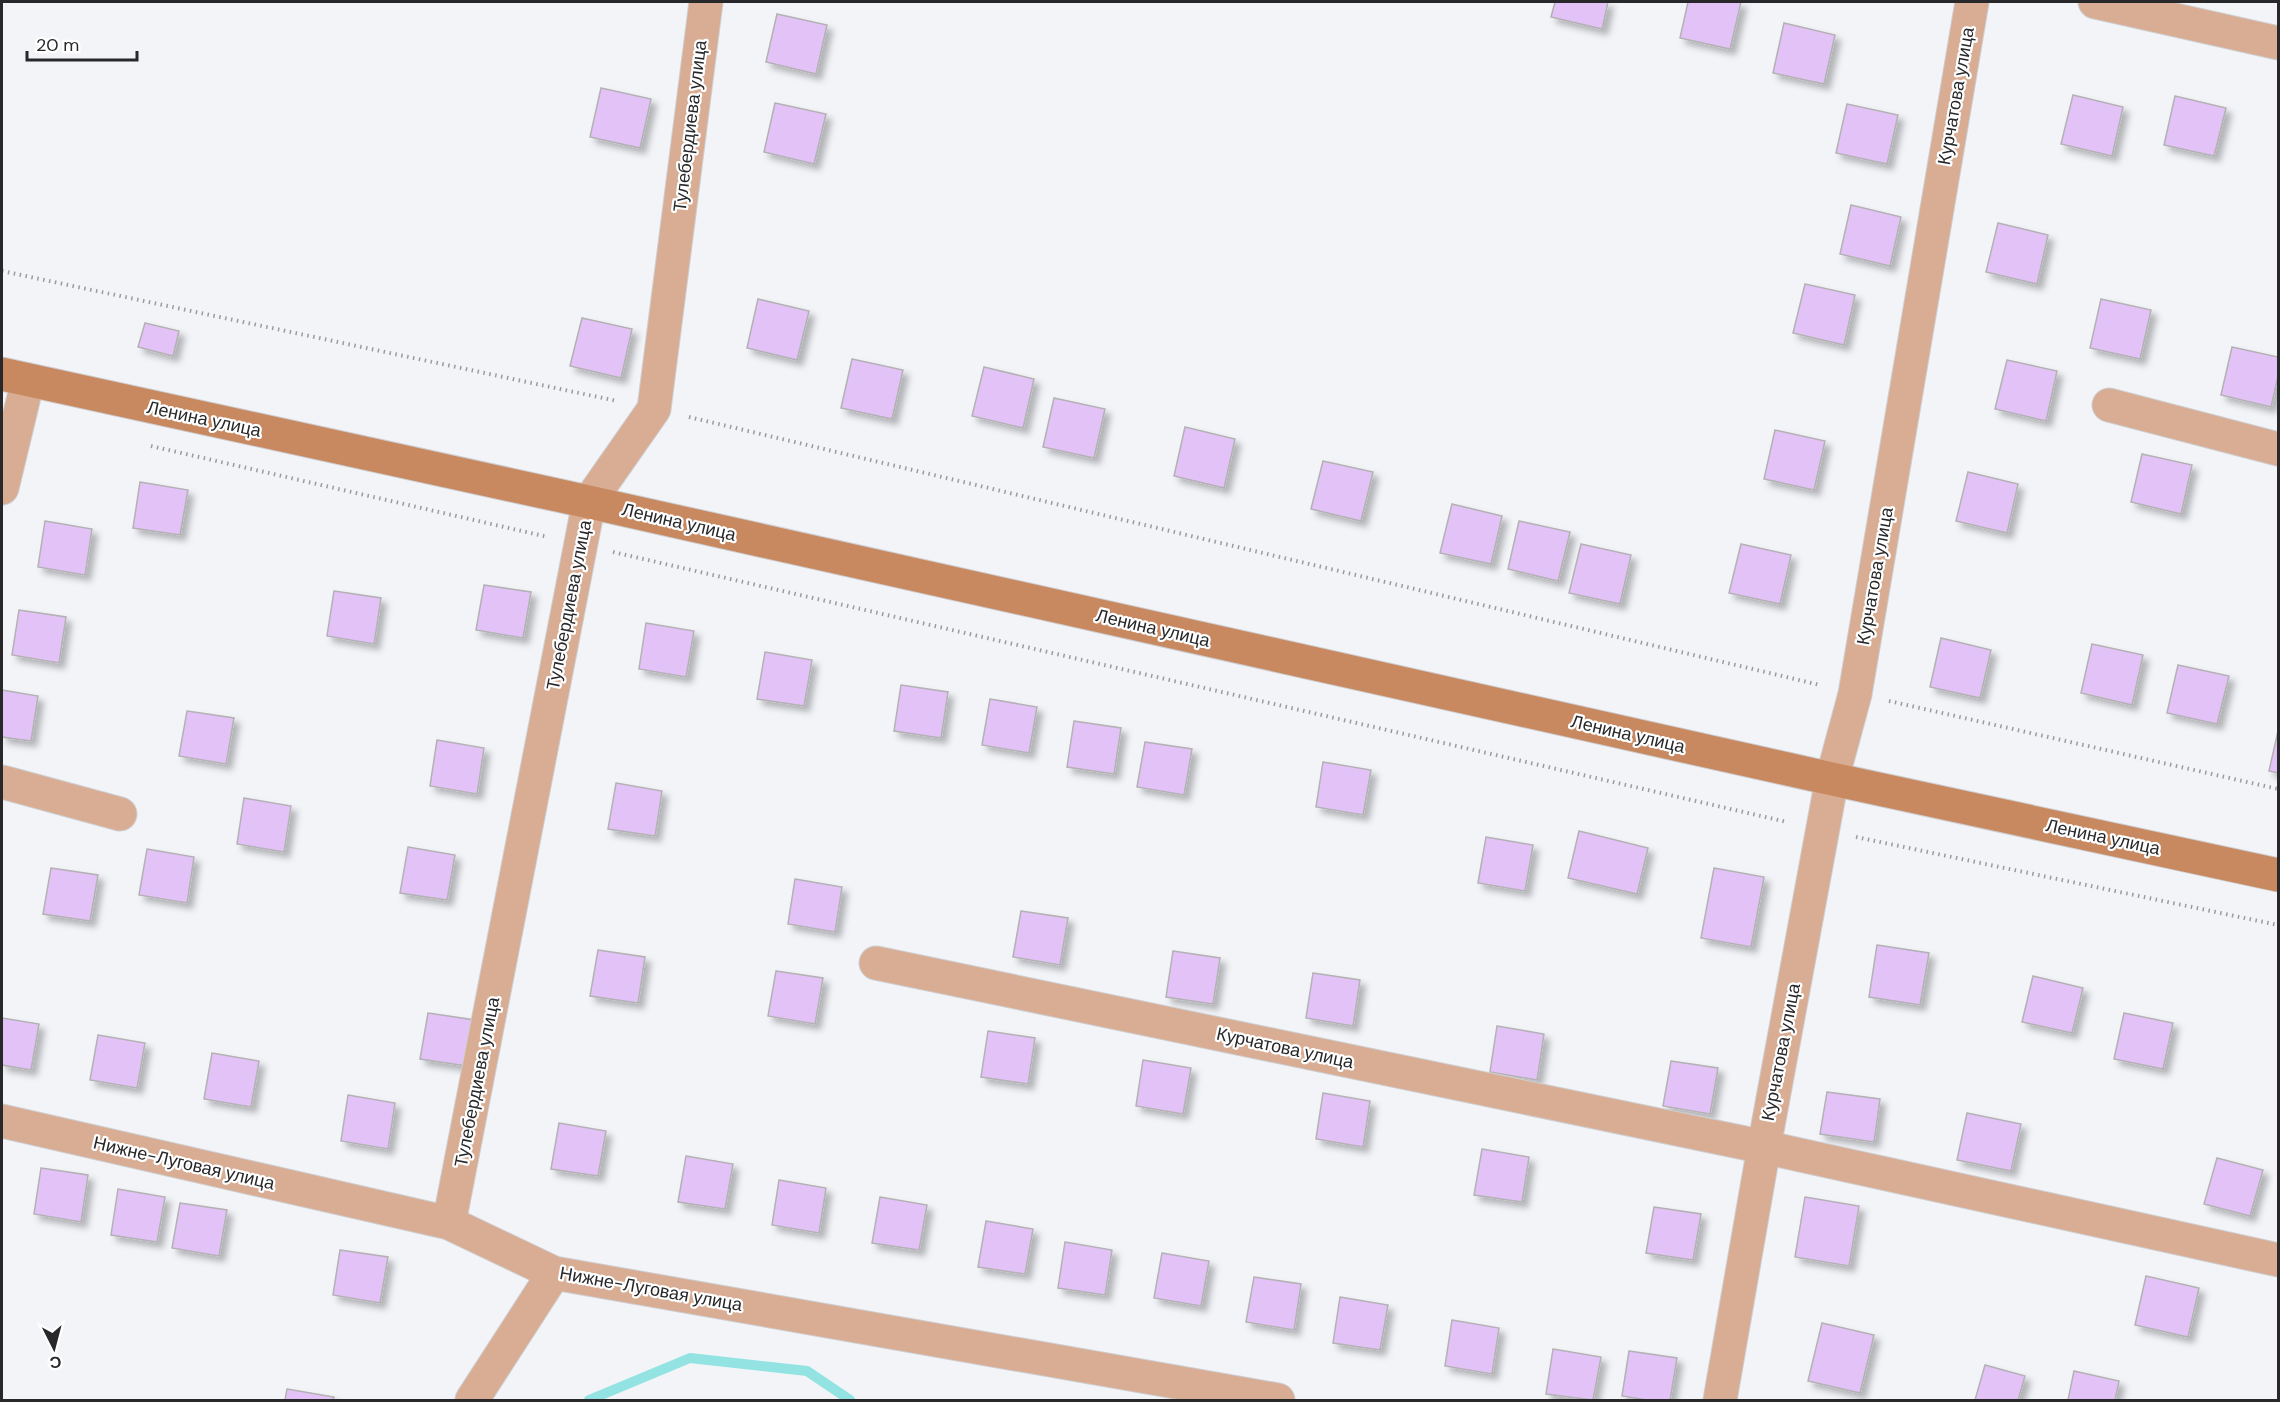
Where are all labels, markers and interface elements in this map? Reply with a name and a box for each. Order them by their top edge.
scale bar [27,24,136,62]
street label: Курчатова улица [1932,24,1980,167]
text: 20 m [36,33,79,57]
street label: Тулебердиева улица [668,38,713,213]
street label: Ленина улица [145,395,264,443]
street label: Ленина улица [620,497,739,547]
street label: Курчатова улица [1851,504,1899,647]
street label: Тулебердиева улица [541,517,597,692]
street label: Ленина улица [1094,603,1213,653]
street label: Ленина улица [1569,709,1688,759]
street label: Ленина улица [2044,813,2163,861]
street label: Курчатова улица [1756,980,1806,1123]
street label: Тулебердиева улица [449,994,505,1169]
street label: Курчатова улица [1214,1022,1357,1074]
street label: Нижне-Луговая улица [91,1130,278,1196]
street label: Нижне-Луговая улица [558,1261,745,1317]
north arrow [24,1318,84,1378]
text: С [48,1351,62,1374]

